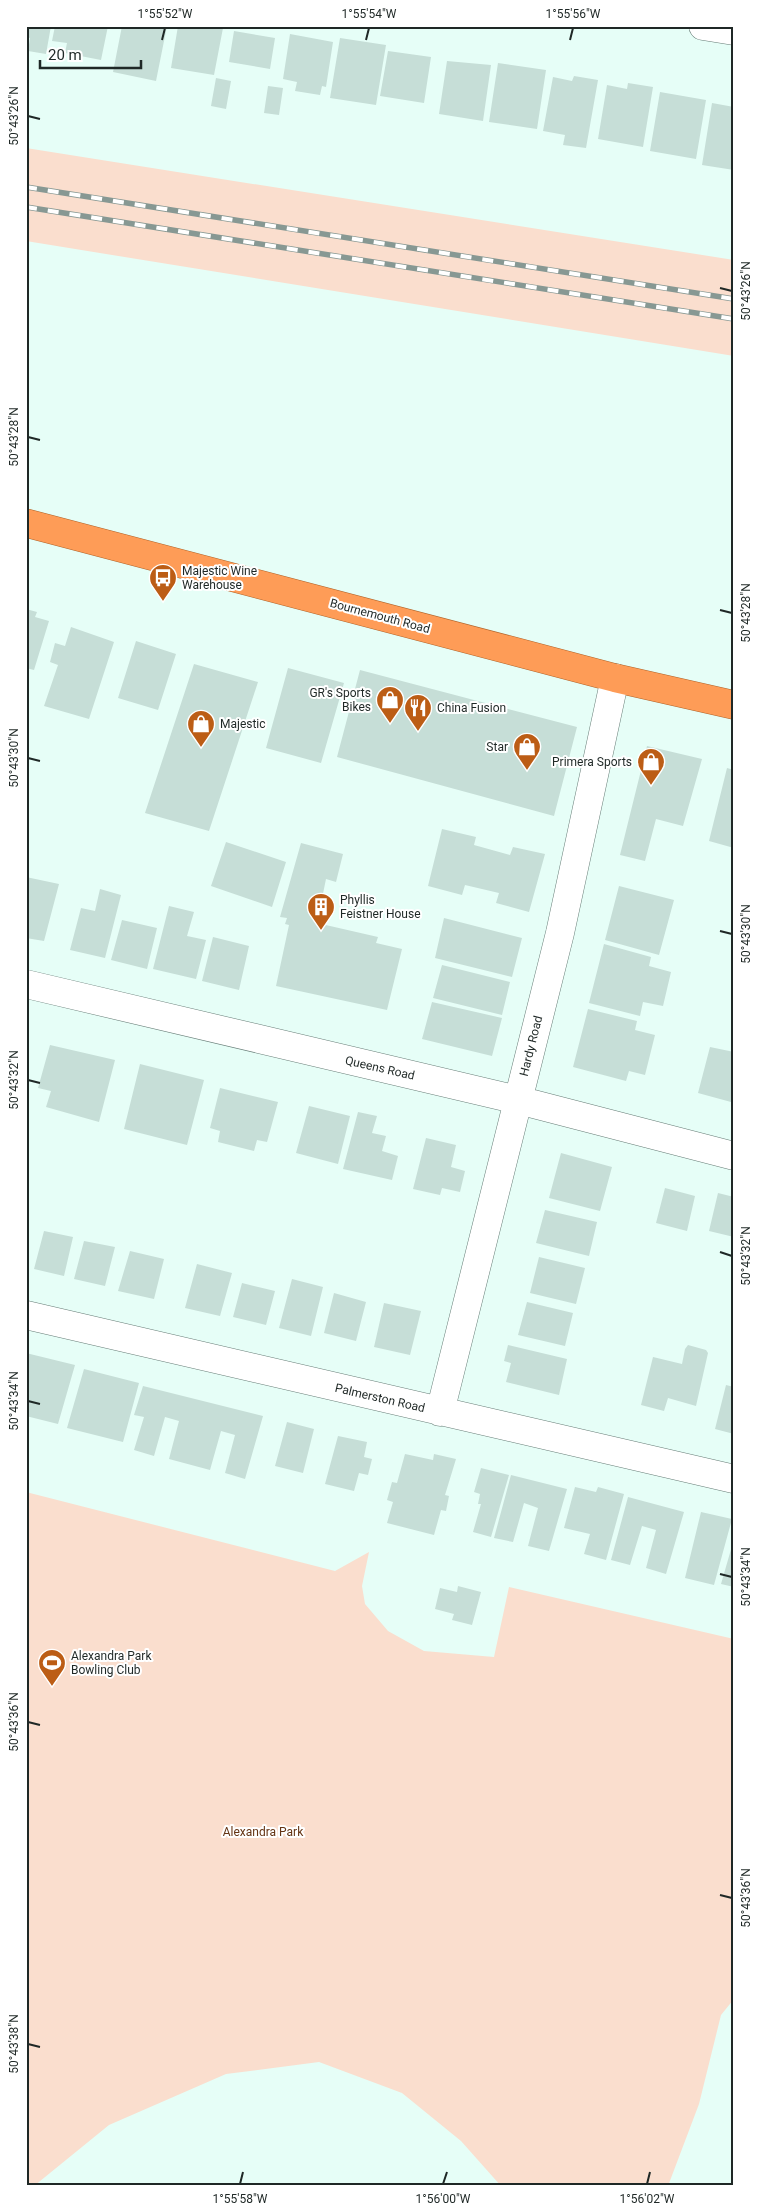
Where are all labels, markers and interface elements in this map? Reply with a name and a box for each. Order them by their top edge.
text: 1°55'52"W [138,7,193,21]
text: 1°55'54"W [342,7,397,21]
text: 1°55'56"W [546,7,601,21]
scale bar [40,38,141,70]
text: 20 m [48,46,82,64]
text: 50°43'26"N [7,86,21,146]
text: 50°43'26"N [739,261,753,321]
text: 50°43'28"N [7,407,21,467]
bus stop icon: Majestic Wine Warehouse [148,563,178,602]
place label: Majestic Wine Warehouse [182,564,257,592]
text: 50°43'28"N [739,583,753,643]
street label: Bournemouth Road [328,596,432,636]
shop icon: GR's Sports Bikes [375,685,405,724]
place label: GR's Sports Bikes [309,686,371,714]
restaurant icon: China Fusion [403,693,433,732]
place label: China Fusion [437,701,506,715]
shop icon: Majestic [186,709,216,748]
place label: Majestic [220,717,266,731]
text: 50°43'30"N [7,728,21,788]
shop icon: Star [512,732,542,771]
place label: Star [486,740,508,754]
shop icon: Primera Sports [636,747,666,786]
place label: Primera Sports [552,755,632,769]
building icon: Phyllis Feistner House [306,892,336,931]
place label: Phyllis Feistner House [340,893,421,921]
text: 50°43'30"N [739,904,753,964]
street label: Hardy Road [517,1014,545,1078]
text: 50°43'32"N [7,1050,21,1110]
street label: Queens Road [344,1053,416,1083]
text: 50°43'32"N [739,1226,753,1286]
text: 50°43'34"N [7,1371,21,1431]
street label: Palmerston Road [334,1381,426,1415]
text: 50°43'34"N [739,1547,753,1607]
sports icon: Alexandra Park Bowling Club [37,1648,67,1687]
place label: Alexandra Park Bowling Club [71,1649,152,1677]
text: 50°43'36"N [7,1692,21,1752]
park label: Alexandra Park [223,1825,304,1839]
text: 50°43'36"N [739,1868,753,1928]
text: 50°43'38"N [7,2014,21,2074]
text: 1°55'58"W [213,2192,268,2206]
text: 1°56'00"W [416,2192,471,2206]
text: 1°56'02"W [620,2192,675,2206]

